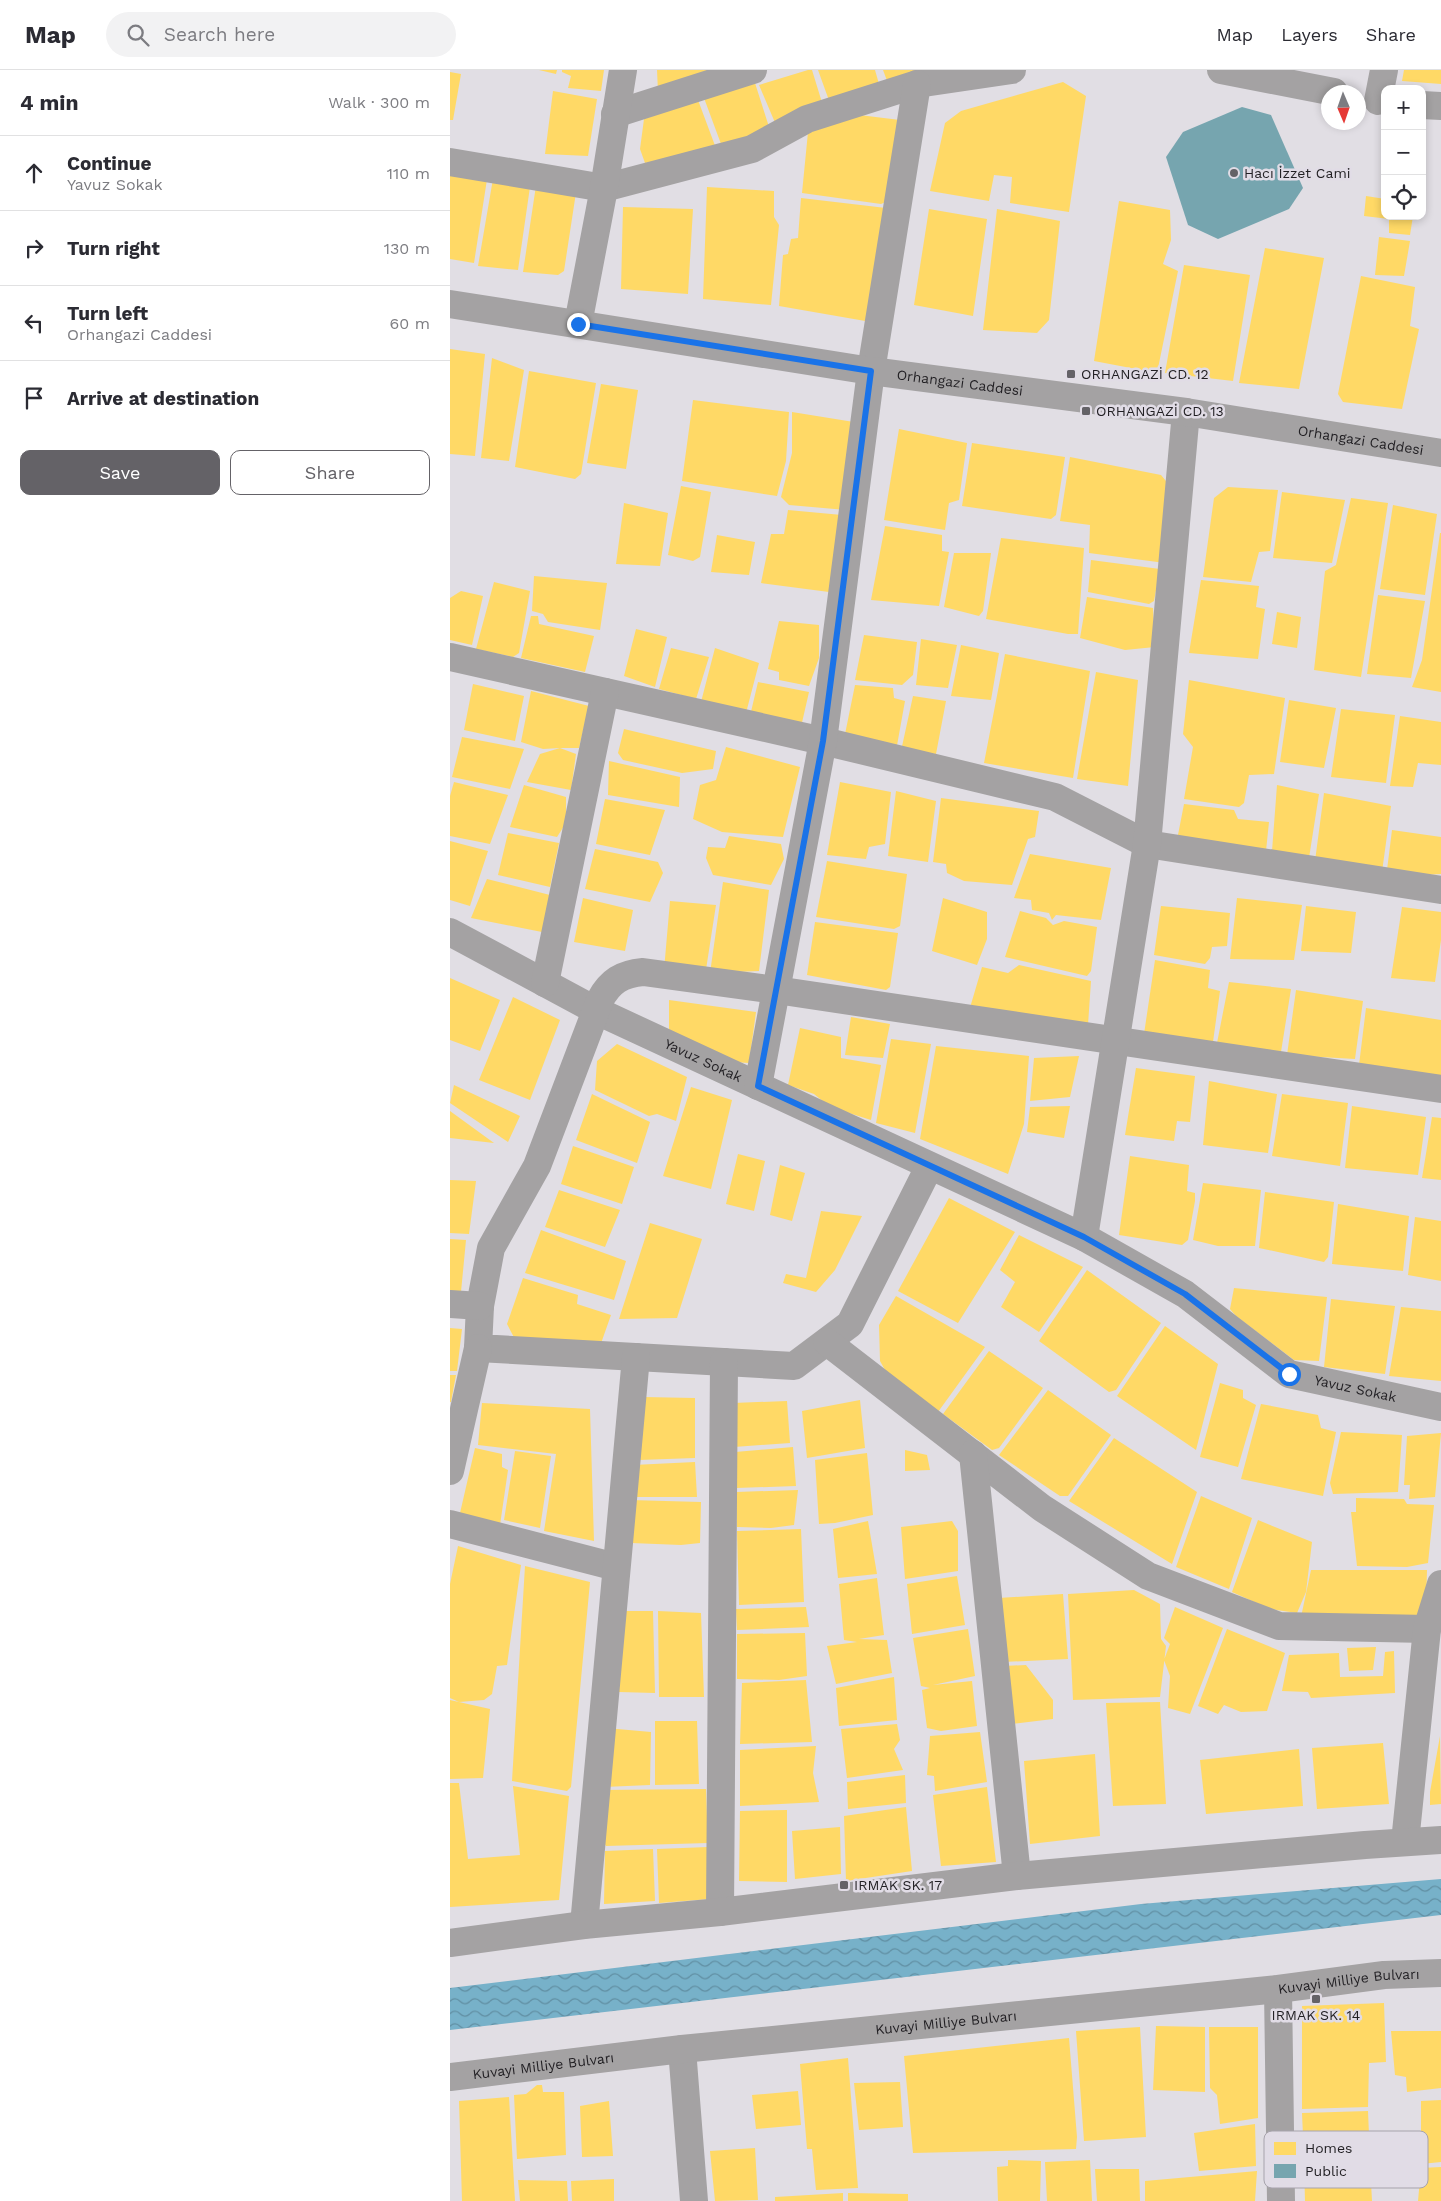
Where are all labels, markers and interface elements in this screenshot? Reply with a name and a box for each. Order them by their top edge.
search box [106,12,456,57]
text: Map [25,21,76,49]
icon: search [124,21,152,49]
text: Search here [164,23,275,46]
text: Map [1216,24,1253,45]
text: Layers [1281,24,1338,45]
text: Share [1366,24,1416,45]
north arrow [1321,85,1366,130]
map controls [1381,85,1426,220]
button: + [1381,85,1426,130]
text: 4 min [20,90,78,115]
text: Walk · 300 m [328,93,430,112]
button: − [1381,130,1426,175]
text: Continue [67,152,151,175]
icon: ahead [20,159,48,187]
text: 110 m [387,164,430,183]
place label: Hacı İzzet Cami [1244,165,1350,181]
marker: Hacı İzzet Cami [1228,167,1240,179]
text: Yavuz Sokak [67,175,163,194]
button: locate [1381,175,1426,220]
icon: right [20,234,48,262]
text: Turn right [67,237,160,260]
text: 130 m [384,239,430,258]
text: Turn left [67,302,148,325]
icon: left [20,309,48,337]
route end [567,313,590,336]
text: 60 m [390,314,430,333]
text: Orhangazi Caddesi [67,325,212,344]
street label: Orhangazi Caddesi [896,366,1024,399]
place label: ORHANGAZİ CD. 12 [1081,366,1209,382]
marker: ORHANGAZİ CD. 12 [1065,368,1077,380]
icon: arrive [20,384,48,412]
text: Arrive at destination [67,387,259,410]
place label: ORHANGAZİ CD. 13 [1096,403,1224,419]
marker: ORHANGAZİ CD. 13 [1080,405,1092,417]
street label: Orhangazi Caddesi [1297,422,1425,458]
button: Save [20,450,220,495]
button: Share [230,450,430,495]
street label: Yavuz Sokak [662,1035,745,1085]
route start [1278,1363,1301,1386]
street label: Yavuz Sokak [1313,1372,1398,1405]
place label: IRMAK SK. 17 [854,1877,942,1893]
marker: IRMAK SK. 17 [838,1879,850,1891]
street label: Kuvayi Milliye Bulvarı [1277,1966,1420,1997]
marker: IRMAK SK. 14 [1310,1993,1322,2005]
street label: Kuvayi Milliye Bulvarı [874,2007,1018,2038]
place label: IRMAK SK. 14 [1272,2007,1360,2023]
street label: Kuvayi Milliye Bulvarı [472,2049,615,2082]
legend [1264,2131,1428,2188]
text: Homes [1305,2140,1352,2156]
text: Public [1305,2163,1347,2179]

